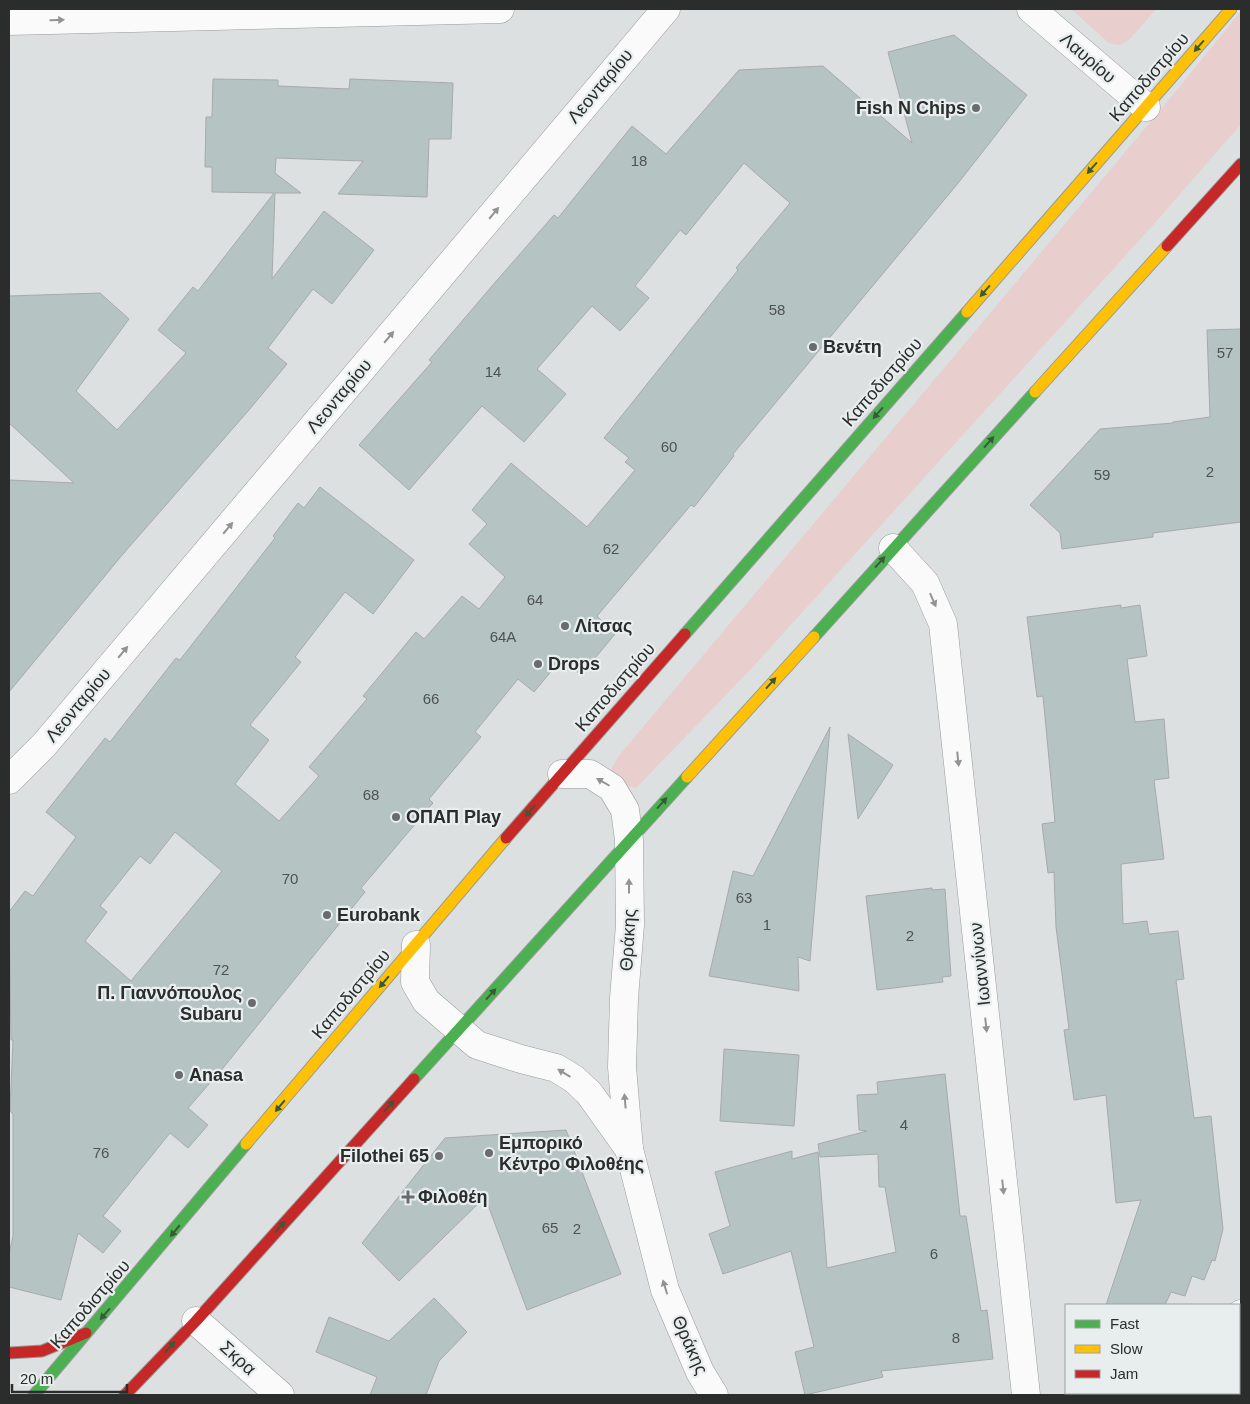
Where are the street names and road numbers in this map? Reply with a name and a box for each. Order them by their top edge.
street label: Λαυρίου [1056,29,1120,87]
street label: Καποδιστρίου [1105,29,1193,125]
street label: Λεονταρίου [563,45,637,127]
street label: Καποδιστρίου [838,334,926,430]
street label: Λεονταρίου [302,355,376,437]
street label: Καποδιστρίου [571,639,659,735]
street label: Λεονταρίου [41,664,115,746]
street label: Θράκης [616,908,640,972]
street label: Ιωαννίνων [966,921,994,1007]
street label: Καποδιστρίου [308,945,394,1043]
street label: Καποδιστρίου [46,1256,134,1352]
street label: Θράκης [668,1312,712,1378]
street label: Σκρα [216,1337,260,1379]

